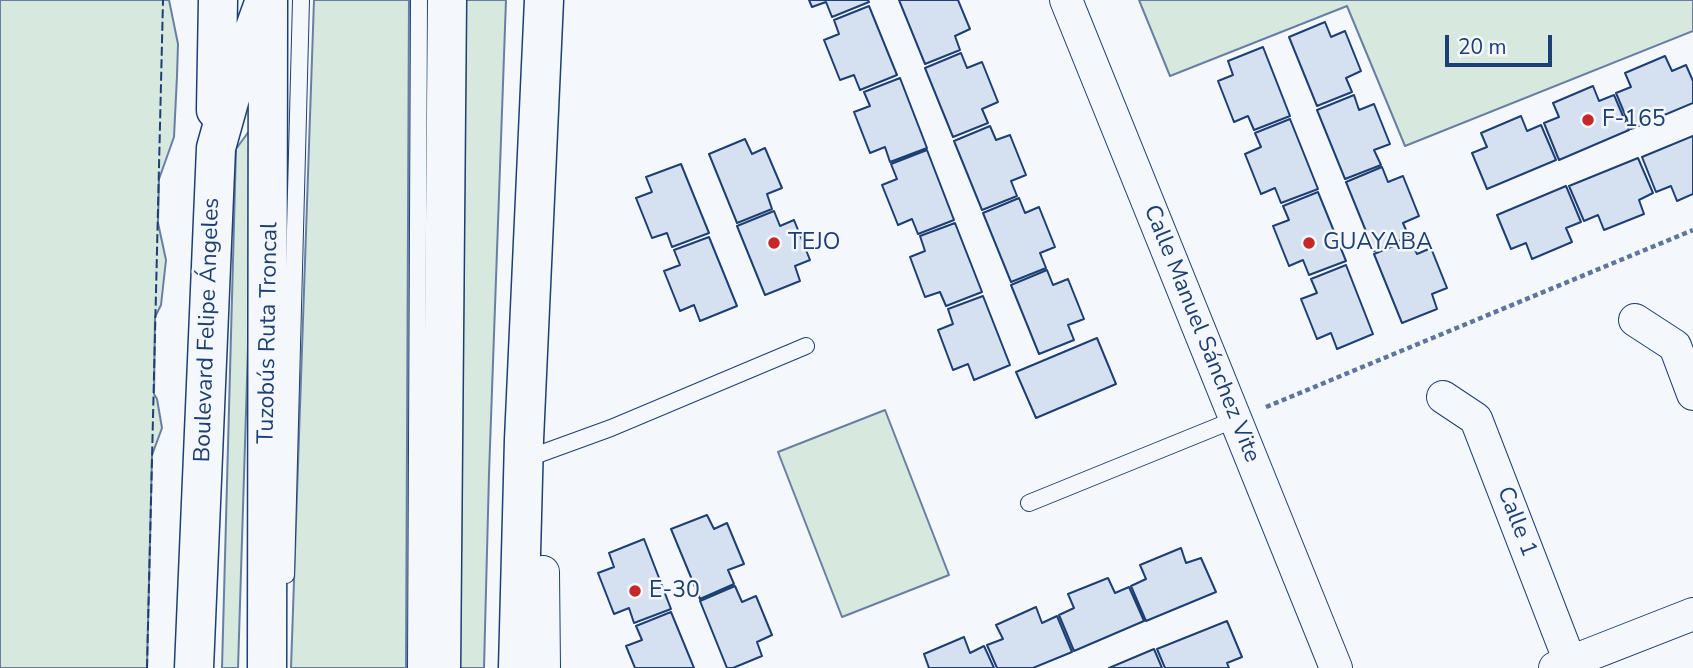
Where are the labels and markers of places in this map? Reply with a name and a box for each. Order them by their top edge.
place label: F-165 [1602,106,1666,134]
marker: F-165 [1580,112,1596,128]
place label: TEJO [788,229,840,257]
place label: GUAYABA [1323,229,1433,257]
marker: TEJO [766,235,782,251]
marker: GUAYABA [1301,235,1317,251]
place label: E-30 [649,577,700,605]
marker: E-30 [627,583,643,599]

